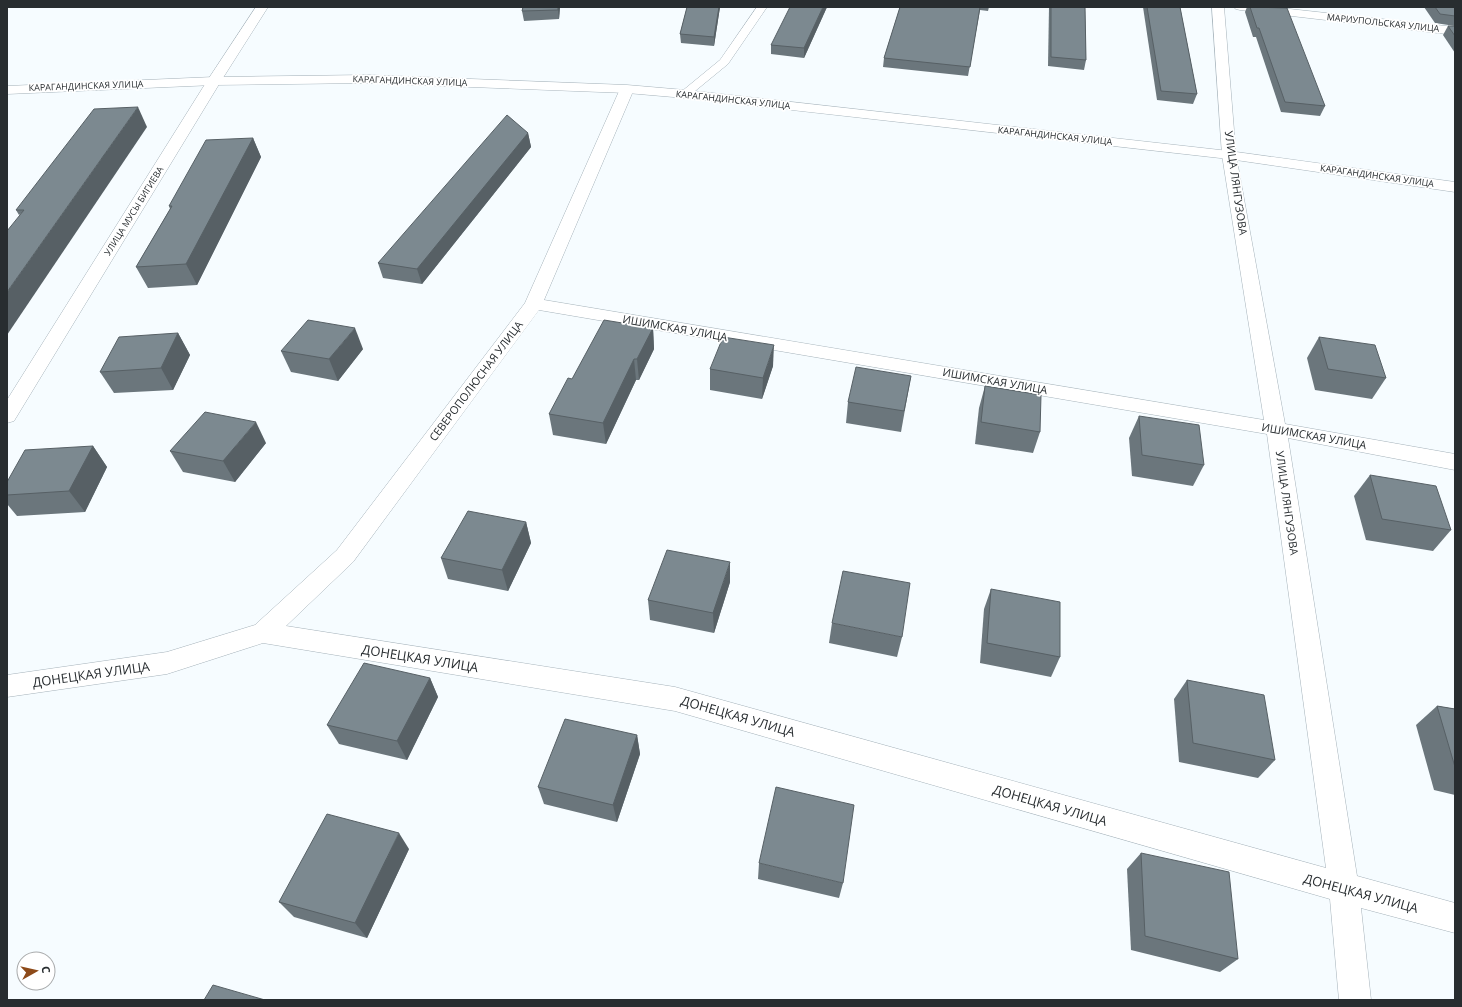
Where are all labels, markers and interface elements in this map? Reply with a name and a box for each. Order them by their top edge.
street label: МАРИУПОЛЬСКАЯ УЛИЦА [1326,10,1440,35]
street label: КАРАГАНДИНСКАЯ УЛИЦА [352,72,468,89]
street label: КАРАГАНДИНСКАЯ УЛИЦА [28,77,144,94]
street label: КАРАГАНДИНСКАЯ УЛИЦА [675,87,791,112]
street label: КАРАГАНДИНСКАЯ УЛИЦА [997,123,1113,148]
street label: УЛИЦА ЛЯНГУЗОВА [1222,130,1251,236]
street label: КАРАГАНДИНСКАЯ УЛИЦА [1319,161,1435,190]
street label: УЛИЦА МУСЫ БИГИЕВА [101,163,167,258]
street label: ИШИМСКАЯ УЛИЦА [621,311,729,344]
street label: СЕВЕРОПОЛЮСНАЯ УЛИЦА [425,317,526,444]
street label: ИШИМСКАЯ УЛИЦА [941,364,1049,397]
street label: ИШИМСКАЯ УЛИЦА [1260,419,1368,452]
street label: УЛИЦА ЛЯНГУЗОВА [1273,450,1302,556]
street label: ДОНЕЦКАЯ УЛИЦА [360,640,480,676]
street label: ДОНЕЦКАЯ УЛИЦА [31,657,151,691]
street label: ДОНЕЦКАЯ УЛИЦА [679,691,798,741]
street label: ДОНЕЦКАЯ УЛИЦА [991,780,1110,830]
street label: ДОНЕЦКАЯ УЛИЦА [1302,869,1421,917]
north arrow [16,951,56,991]
text: С [38,965,54,974]

